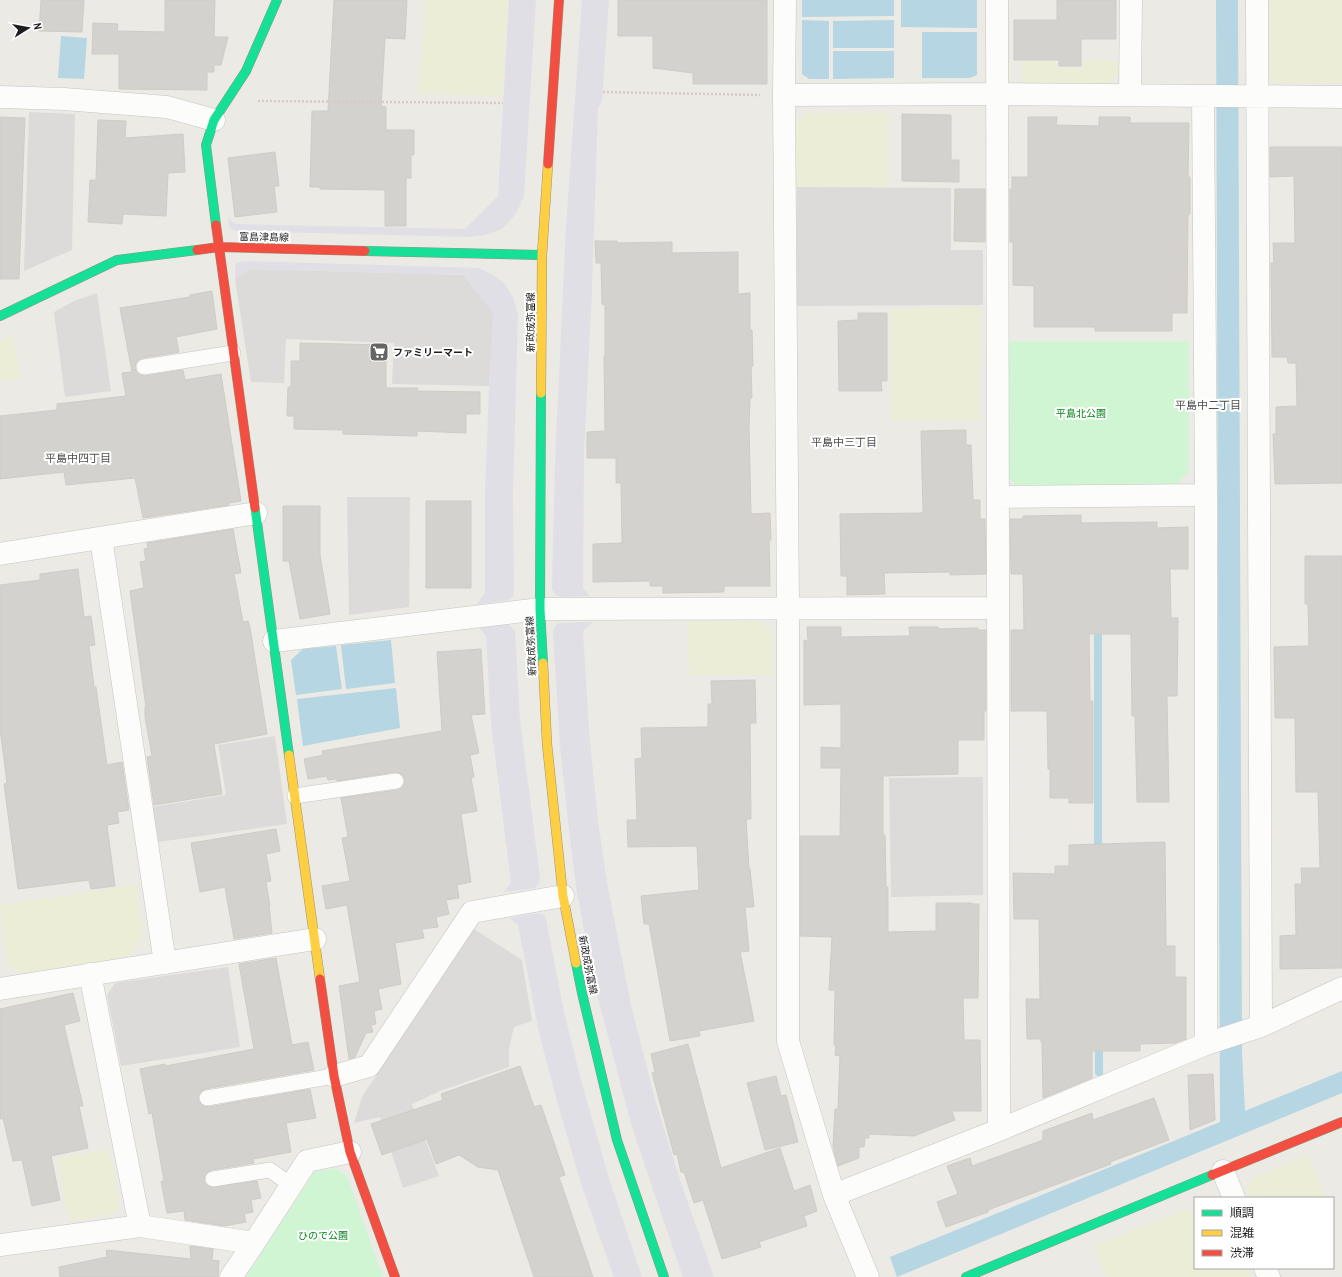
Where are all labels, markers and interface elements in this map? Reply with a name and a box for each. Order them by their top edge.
north arrow [8,8,48,48]
text: N [30,22,45,31]
street label: 富島津島線 [239,230,289,244]
street label: 新政成弥富線 [524,292,537,352]
supermarket icon: ファミリーマート [368,341,390,363]
place label: ファミリーマート [393,346,473,359]
district label: 平島中二丁目 [1175,398,1241,412]
park label: 平島北公園 [1056,407,1106,420]
district label: 平島中三丁目 [811,435,877,449]
district label: 平島中四丁目 [45,451,111,465]
street label: 新政成弥富線 [523,616,539,676]
street label: 新政成弥富線 [576,934,600,996]
legend [1194,1197,1334,1269]
text: 順調 [1230,1205,1254,1221]
text: 混雑 [1230,1225,1254,1241]
park label: ひので公園 [298,1229,348,1242]
text: 渋滞 [1230,1245,1254,1261]

